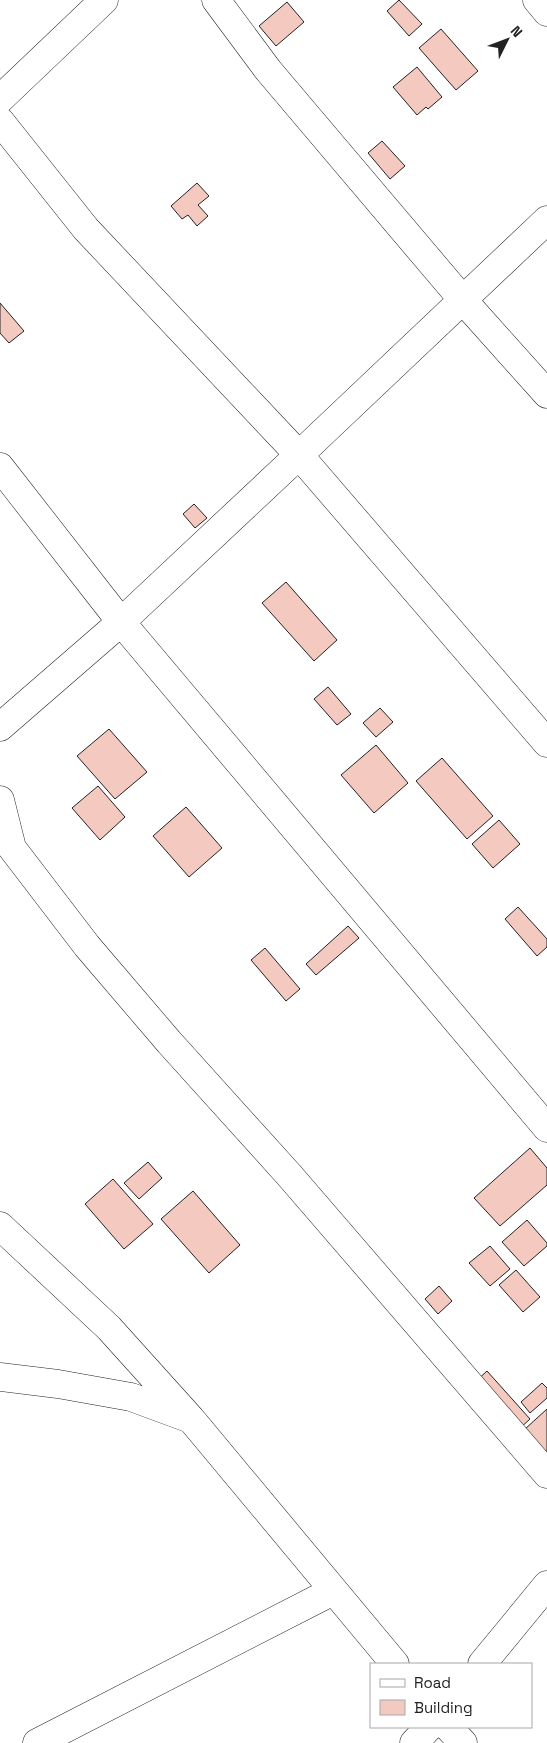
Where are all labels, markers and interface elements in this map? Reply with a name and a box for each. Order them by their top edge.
north arrow [482,15,532,65]
text: N [507,22,526,41]
legend [370,1663,532,1728]
text: Road [414,1673,451,1692]
text: Building [414,1698,473,1717]

